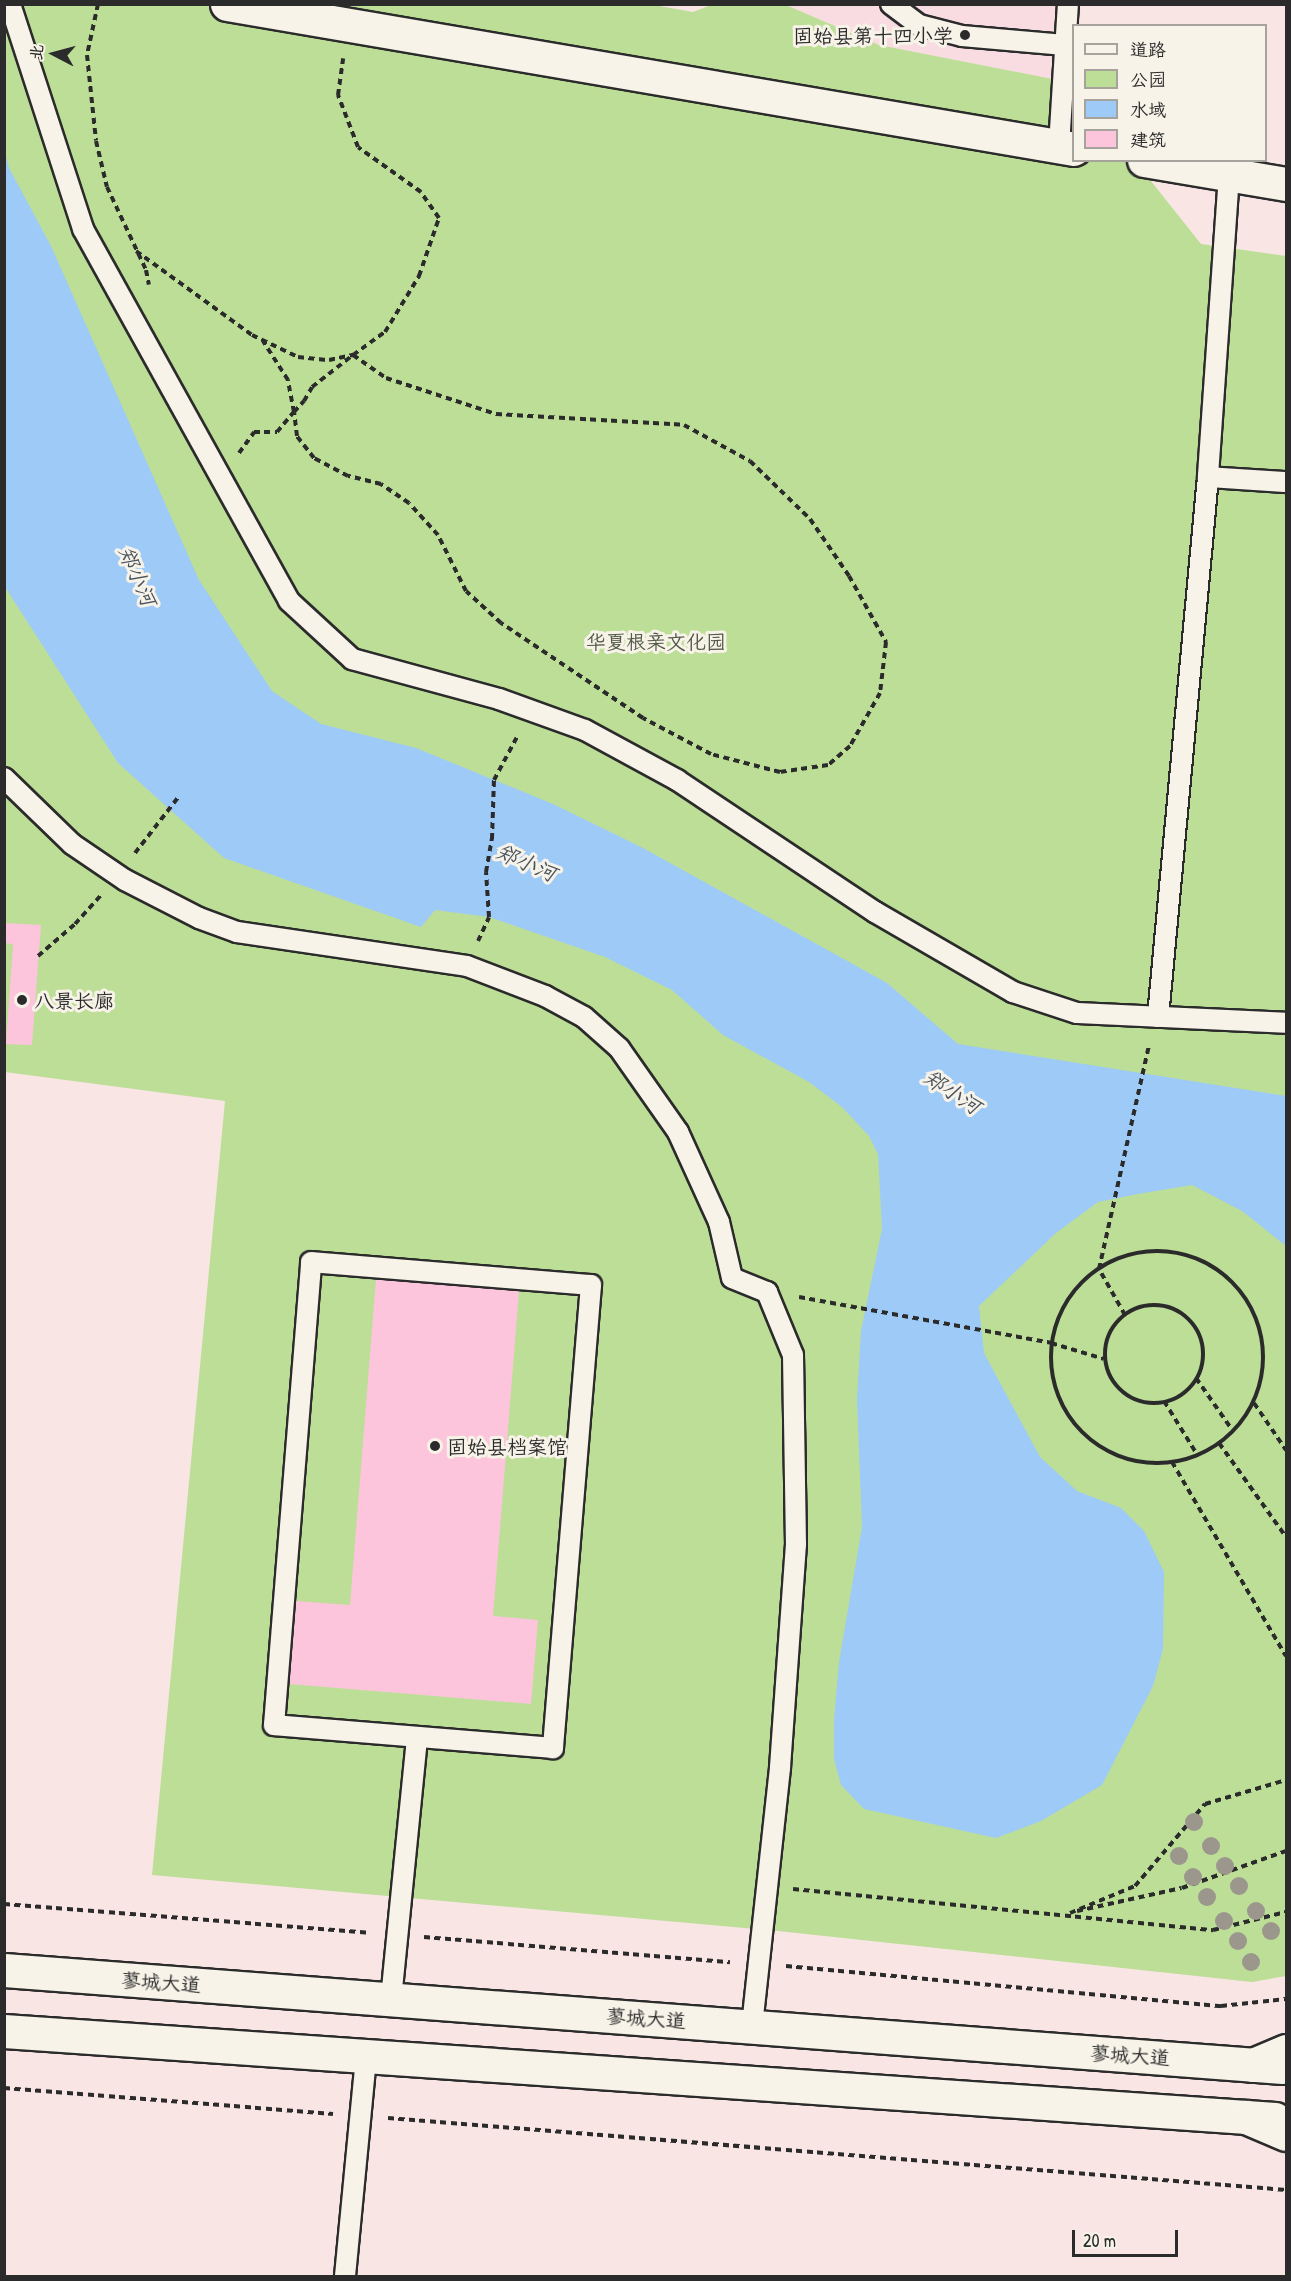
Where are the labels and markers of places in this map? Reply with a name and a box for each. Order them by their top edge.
place label: 固始县第十四小学 [793,23,953,47]
marker: 固始县第十四小学 [958,28,972,42]
place label: 八景长廊 [34,988,114,1012]
marker: 八景长廊 [15,993,29,1007]
place label: 固始县档案馆 [447,1434,567,1458]
marker: 固始县档案馆 [428,1439,442,1453]

